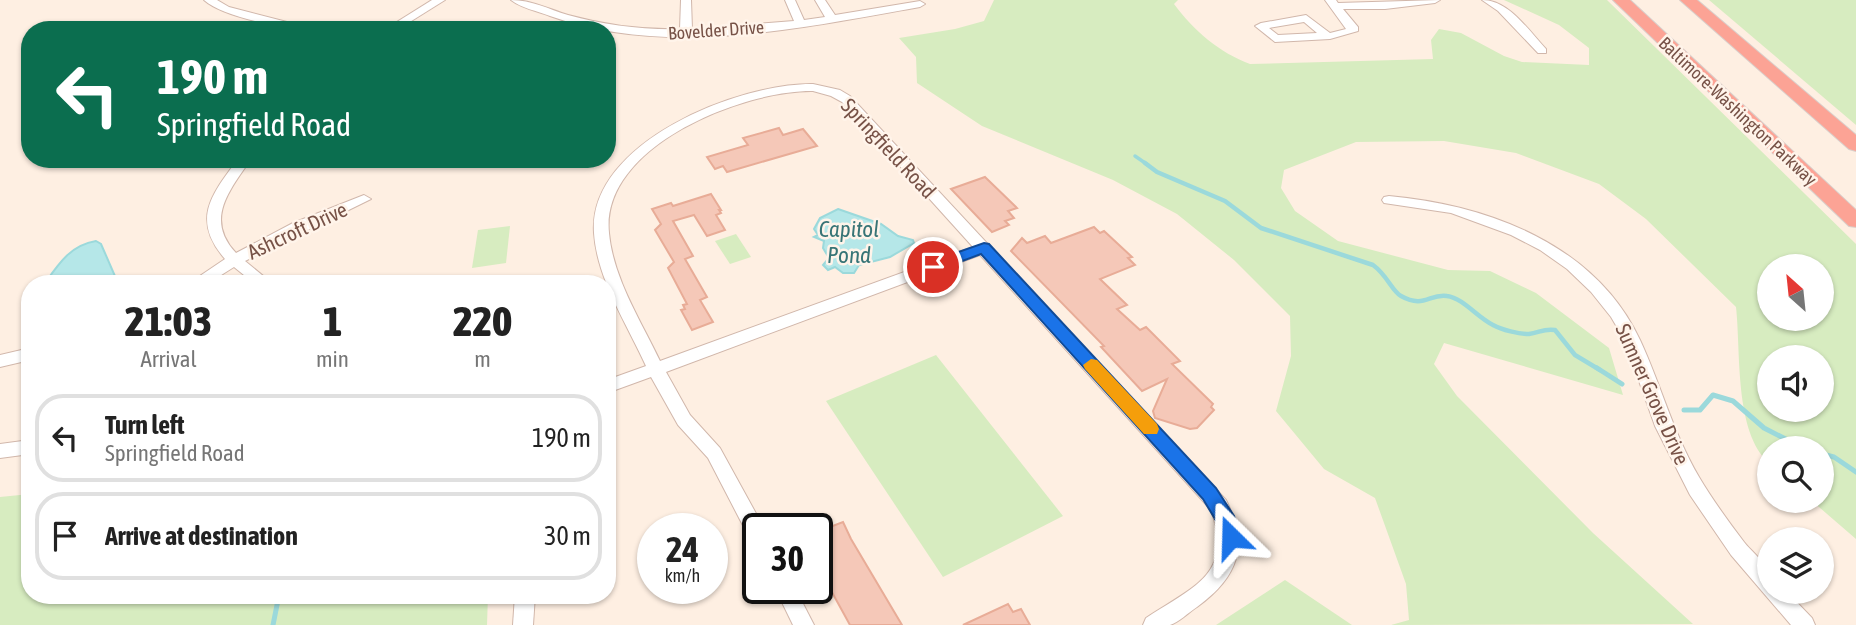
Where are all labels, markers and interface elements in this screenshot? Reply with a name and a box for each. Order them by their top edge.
street label: Bovelder Drive [667,16,765,44]
street label: Baltimore-Washington Parkway [1655,32,1821,190]
text: 190 m [157,48,268,104]
icon: left [42,49,133,140]
street label: Springfield Road [837,93,941,203]
text: Springfield Road [157,106,351,143]
street label: Ashcroft Drive [243,196,351,264]
water label: Capitol Pond [819,216,879,268]
pin [903,237,963,297]
icon: arrive [914,248,952,286]
north arrow [1757,254,1834,331]
map controls [1757,254,1834,604]
text: 21:03 [125,297,212,345]
text: 1 [323,297,342,345]
text: 220 [453,297,512,345]
street label: Sumner Grove Drive [1611,320,1695,468]
button: sound [1757,345,1834,422]
text: Arrival [140,346,197,372]
text: min [316,346,349,372]
text: m [474,346,491,372]
text: Turn left [105,410,185,440]
icon: left [46,419,84,457]
text: 190 m [532,423,591,453]
button: search [1757,436,1834,513]
text: Springfield Road [105,440,245,466]
position arrow [1194,500,1268,574]
speed limit sign: 30 [742,513,833,604]
icon: arrive [46,517,84,555]
text: Arrive at destination [105,521,298,551]
text: 30 m [544,521,591,551]
button: layers [1757,527,1834,604]
text: 24 [666,529,699,569]
text: km/h [665,565,700,586]

